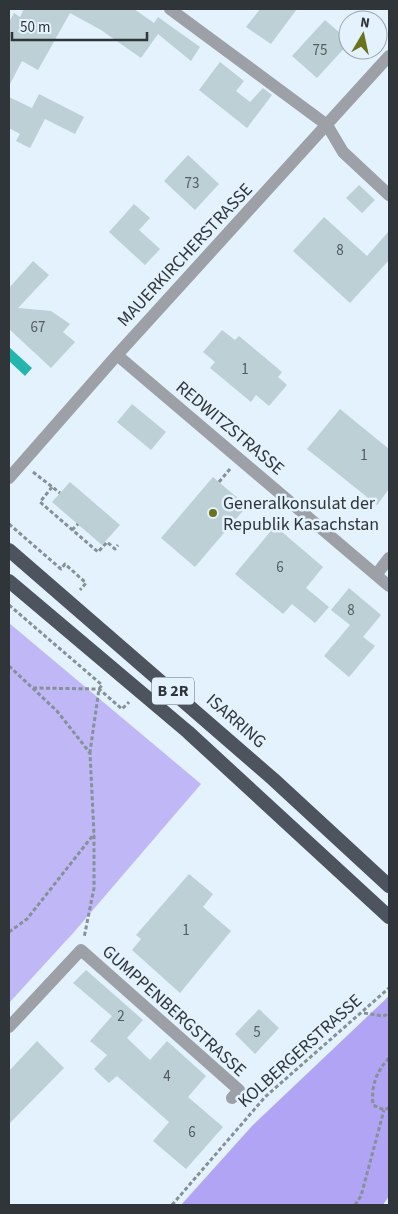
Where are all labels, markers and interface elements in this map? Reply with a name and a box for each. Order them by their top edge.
scale bar [12,10,148,42]
north arrow [338,10,388,60]
text: N [359,13,371,34]
text: 50 m [20,17,50,38]
house number: 75 [313,40,327,61]
house number: 73 [185,173,199,194]
street label: MAUERKIRCHERSTRASSE [112,178,258,332]
house number: 8 [336,240,344,261]
house number: 67 [31,317,45,338]
house number: 1 [241,359,249,380]
street label: REDWITZSTRASSE [170,375,290,481]
house number: 1 [360,445,368,466]
place label: Generalkonsulat der Republik Kasachstan [223,491,379,537]
marker: Generalkonsulat der Republik Kasachstan [207,507,219,519]
house number: 6 [276,557,284,578]
house number: 8 [347,600,355,621]
road number: B 2R [152,678,194,704]
street label: ISARRING [201,688,271,754]
house number: 1 [182,920,190,941]
street label: GUMPPENBERGSTRASSE [97,939,251,1083]
street label: KOLBERGERSTRASSE [233,989,367,1113]
house number: 2 [117,1006,125,1027]
house number: 5 [253,1022,261,1043]
house number: 4 [163,1066,171,1087]
house number: 6 [188,1122,196,1143]

